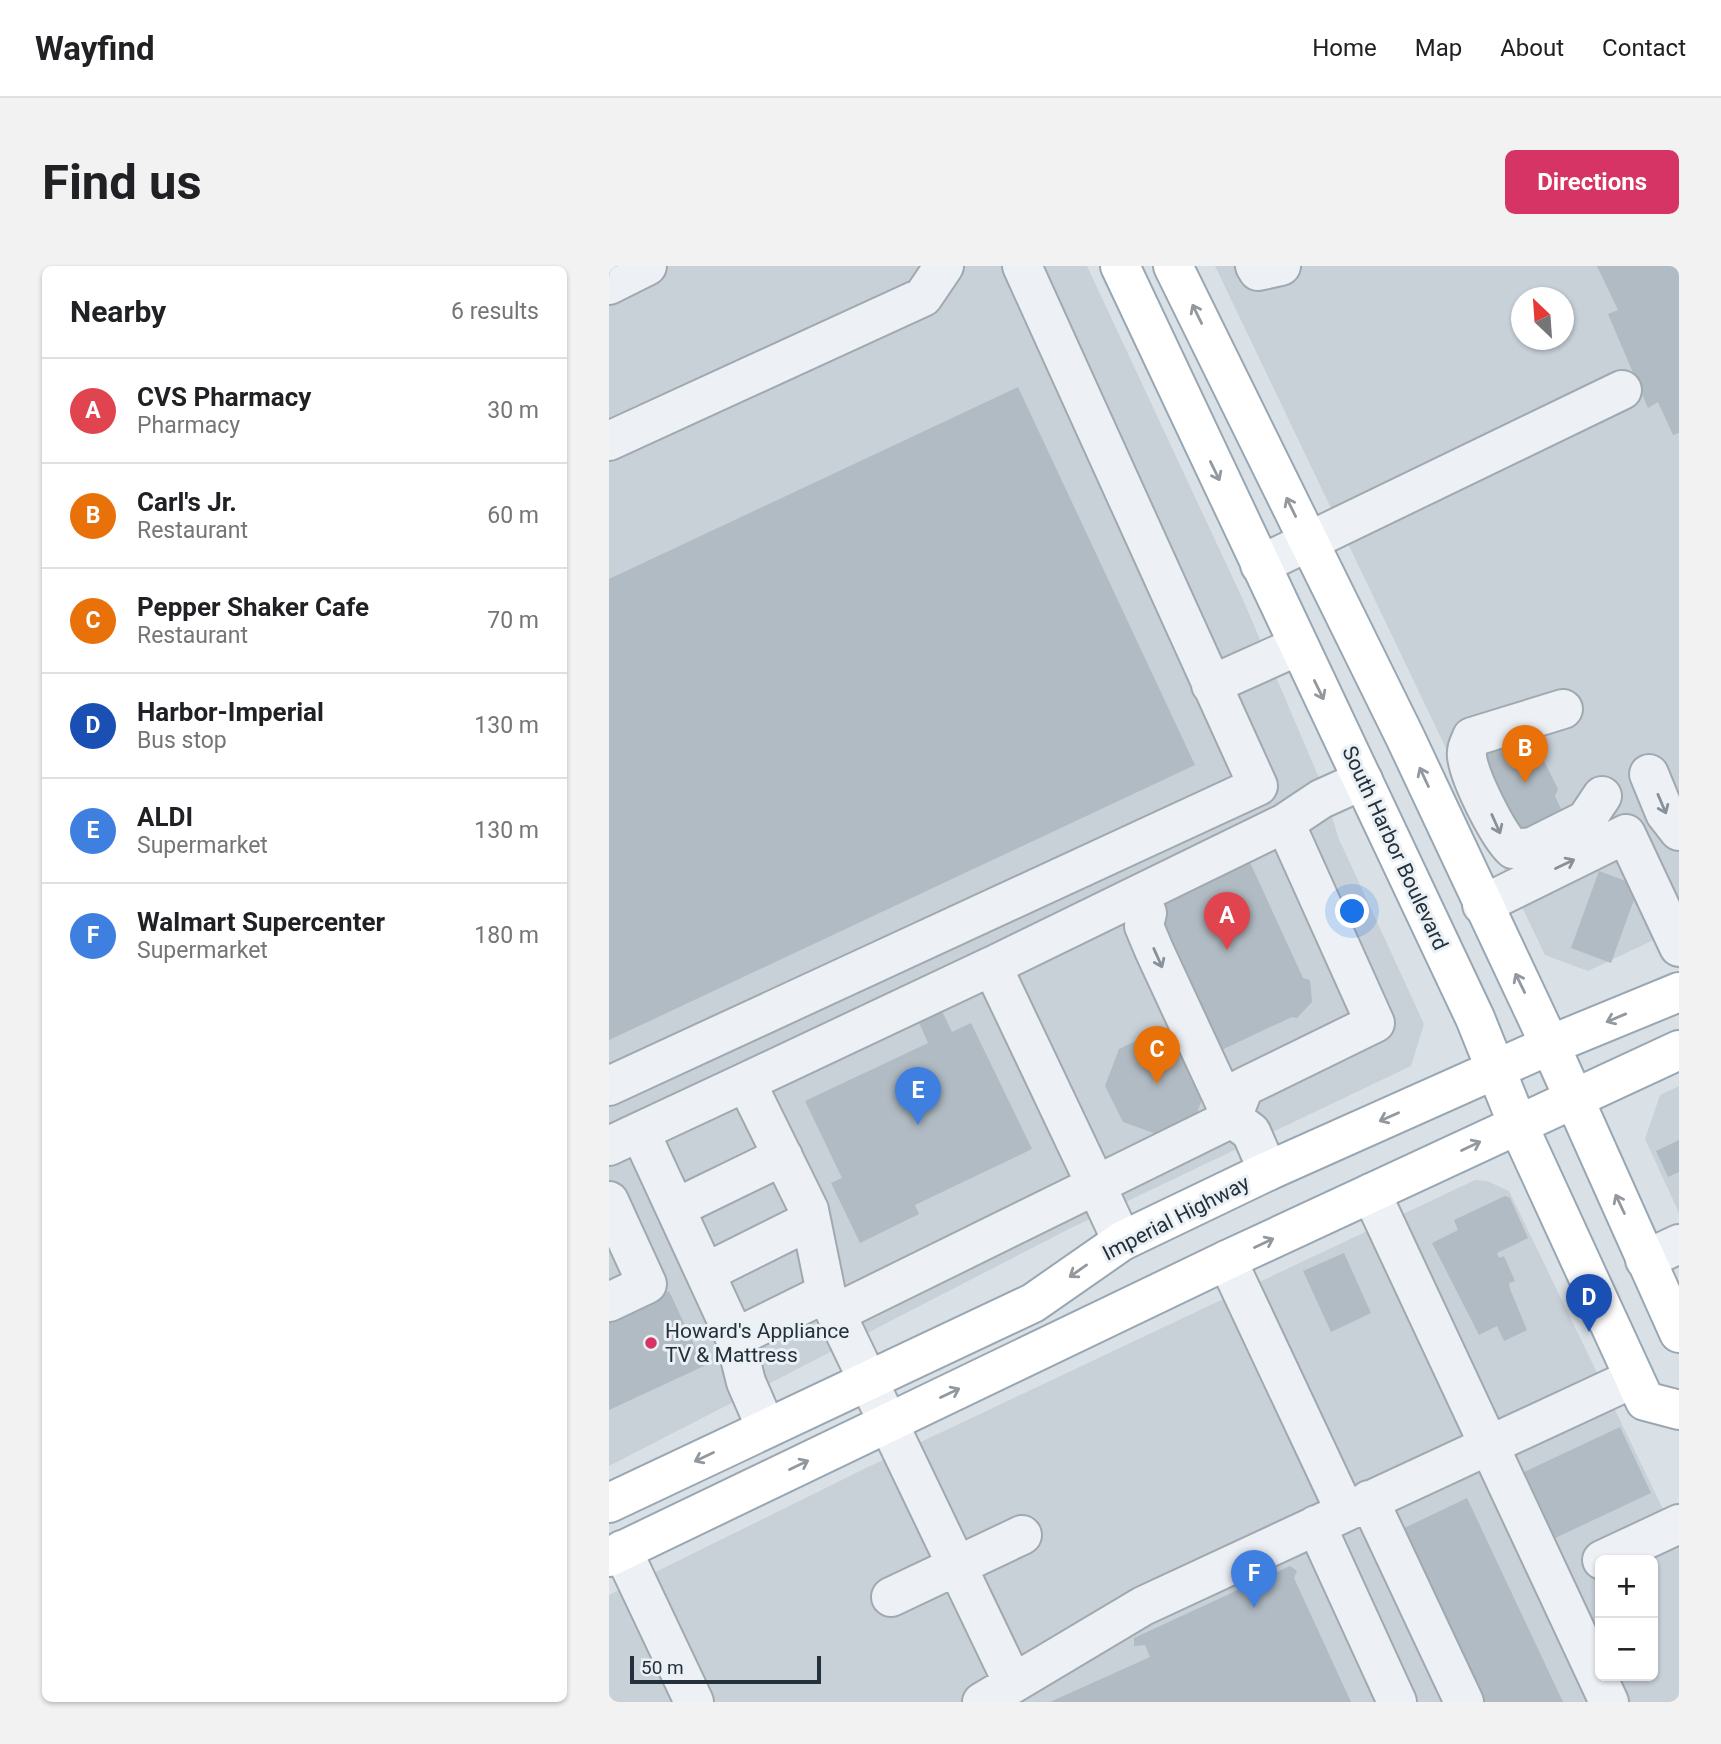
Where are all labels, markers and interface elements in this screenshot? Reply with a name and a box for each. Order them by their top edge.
text: Wayfind [35,29,155,68]
text: Home [1312,34,1377,62]
text: Map [1415,34,1462,62]
text: About [1500,34,1564,62]
text: Contact [1602,34,1686,62]
button: Directions [1505,150,1679,214]
text: Find us [42,154,202,211]
north arrow [1511,287,1574,350]
text: Nearby [70,294,166,329]
text: 6 results [451,298,539,325]
one-way arrow [1189,304,1203,325]
text: CVS Pharmacy [137,382,311,412]
text: A [85,397,101,424]
text: 30 m [487,397,539,424]
text: Pharmacy [137,412,240,439]
one-way arrow [1208,460,1222,481]
text: Carl's Jr. [137,487,237,517]
one-way arrow [1284,497,1298,518]
text: B [86,502,100,529]
text: 60 m [487,502,539,529]
text: Restaurant [137,517,248,544]
text: Pepper Shaker Cafe [137,592,369,622]
text: C [85,607,101,634]
text: 70 m [487,607,539,634]
text: Restaurant [137,622,248,649]
one-way arrow [1313,679,1326,700]
text: Harbor-Imperial [137,697,324,727]
text: D [86,712,100,739]
text: 130 m [474,712,539,739]
pin: B [1502,725,1548,783]
text: Bus stop [137,727,227,754]
street label: South Harbor Boulevard [1337,742,1453,954]
one-way arrow [1416,767,1429,788]
one-way arrow [1656,793,1669,814]
text: ALDI [137,802,193,832]
one-way arrow [1490,813,1503,834]
text: E [87,817,99,844]
text: 130 m [474,817,539,844]
text: Supermarket [137,832,268,859]
one-way arrow [1554,857,1575,870]
pin: A [1204,892,1250,950]
your location [1335,894,1369,928]
text: Walmart Supercenter [137,907,385,937]
text: F [87,922,99,949]
text: 180 m [474,922,539,949]
text: Supermarket [137,937,268,964]
one-way arrow [1152,946,1165,968]
one-way arrow [1513,973,1527,994]
one-way arrow [1606,1013,1627,1026]
pin: C [1134,1026,1180,1084]
pin: E [895,1067,941,1125]
one-way arrow [1379,1111,1400,1124]
one-way arrow [1460,1139,1481,1153]
street label: Imperial Highway [1099,1171,1253,1265]
one-way arrow [1613,1194,1626,1215]
one-way arrow [1254,1235,1275,1248]
one-way arrow [1069,1264,1088,1278]
pin: D [1566,1274,1612,1332]
place label: Howard's Appliance TV & Mattress [665,1319,849,1367]
marker: Howard's Appliance TV & Mattress [643,1335,659,1351]
one-way arrow [939,1386,960,1399]
one-way arrow [694,1451,715,1465]
one-way arrow [788,1457,809,1471]
pin: F [1231,1550,1277,1608]
map controls [1595,1555,1658,1681]
button: + [1595,1555,1658,1618]
button: − [1595,1618,1658,1681]
scale bar [630,1653,821,1685]
text: 50 m [641,1656,684,1679]

